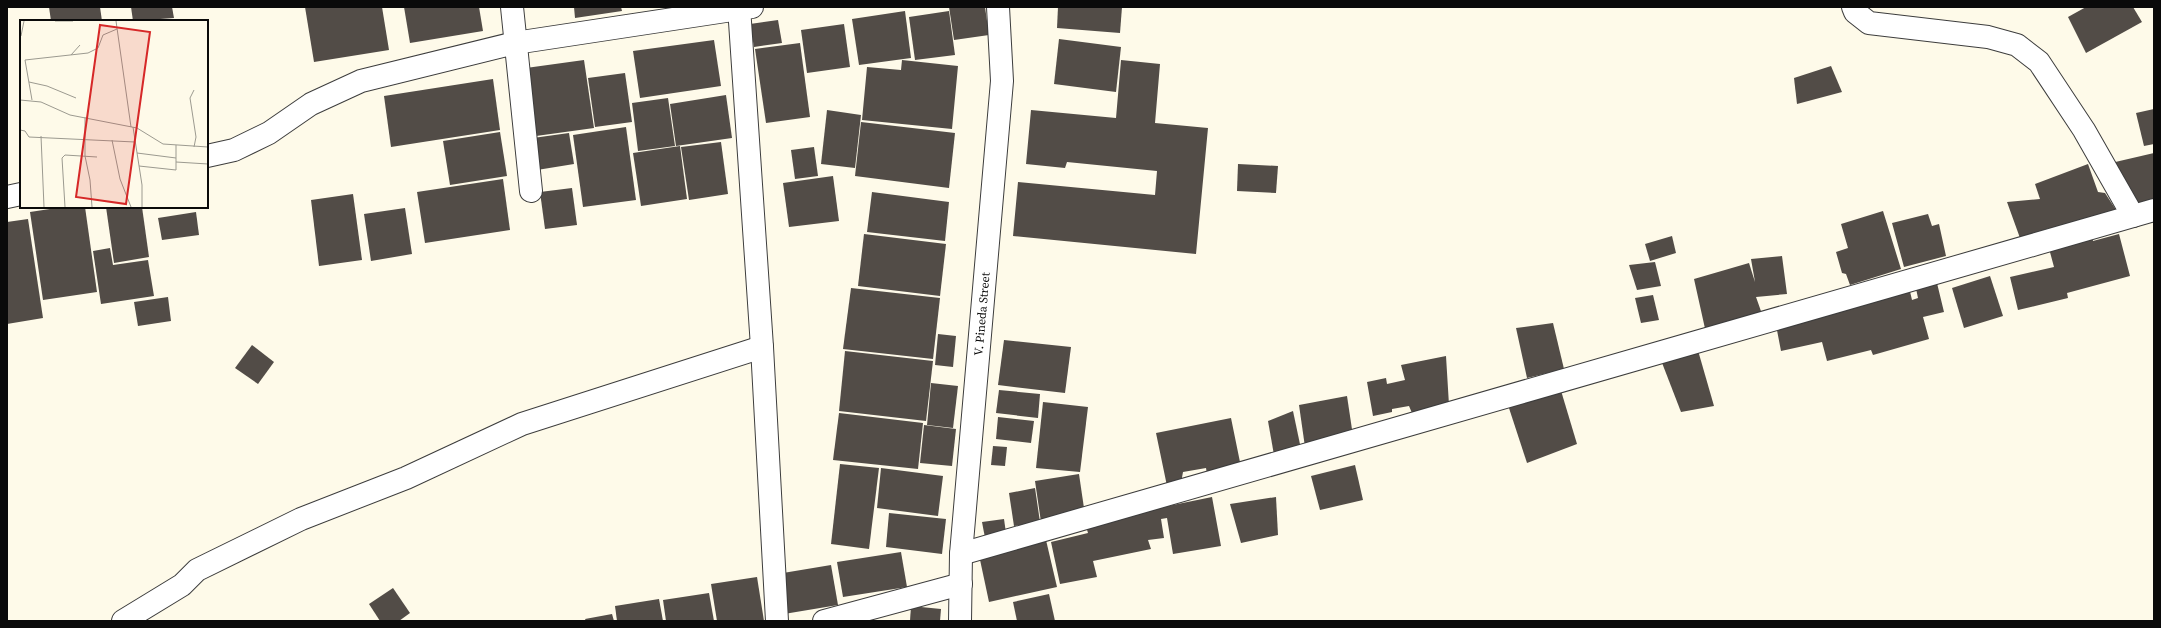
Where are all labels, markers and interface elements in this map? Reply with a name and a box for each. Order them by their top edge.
inset map [20,20,208,208]
street label: V. Pineda Street [970,272,994,356]

